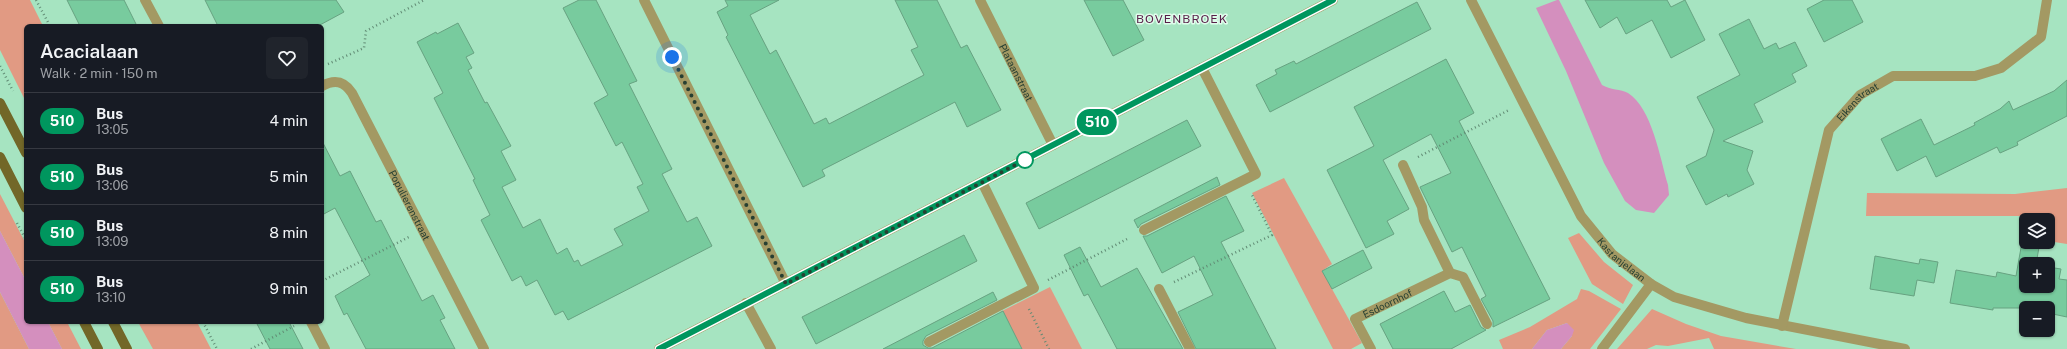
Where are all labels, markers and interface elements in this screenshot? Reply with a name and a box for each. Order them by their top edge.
district label: BOVENBROEK [1136,12,1228,26]
button: heart [266,37,308,79]
text: Acacialaan [40,40,138,62]
street label: Plataanstraat [997,42,1036,103]
your location [662,47,682,67]
text: Walk · 2 min · 150 m [40,66,158,81]
street label: Eikenstraat [1834,80,1880,123]
text: Bus [96,105,123,122]
line badge: 510 [1074,109,1120,135]
text: 4 min [269,112,308,129]
text: 510 [50,113,74,129]
text: 510 [1085,114,1109,130]
text: 13:05 [96,122,129,137]
unlabelled marker [1016,151,1034,169]
text: Bus [96,161,123,178]
text: 5 min [269,168,308,185]
street label: Populierenstraat [387,168,433,242]
text: 510 [50,169,74,185]
text: 13:06 [96,178,128,193]
map controls [2019,213,2055,337]
button: layers [2019,213,2055,249]
text: Bus [96,217,123,234]
text: 8 min [269,224,308,241]
text: 510 [50,225,74,241]
text: 13:09 [96,234,128,249]
street label: Kastanjelaan [1595,235,1648,284]
button: + [2019,257,2055,293]
text: Bus [96,273,123,290]
text: 9 min [270,280,308,297]
text: 510 [50,281,74,297]
street label: Esdoornhof [1361,286,1414,320]
text: 13:10 [96,290,126,305]
button: − [2019,301,2055,337]

